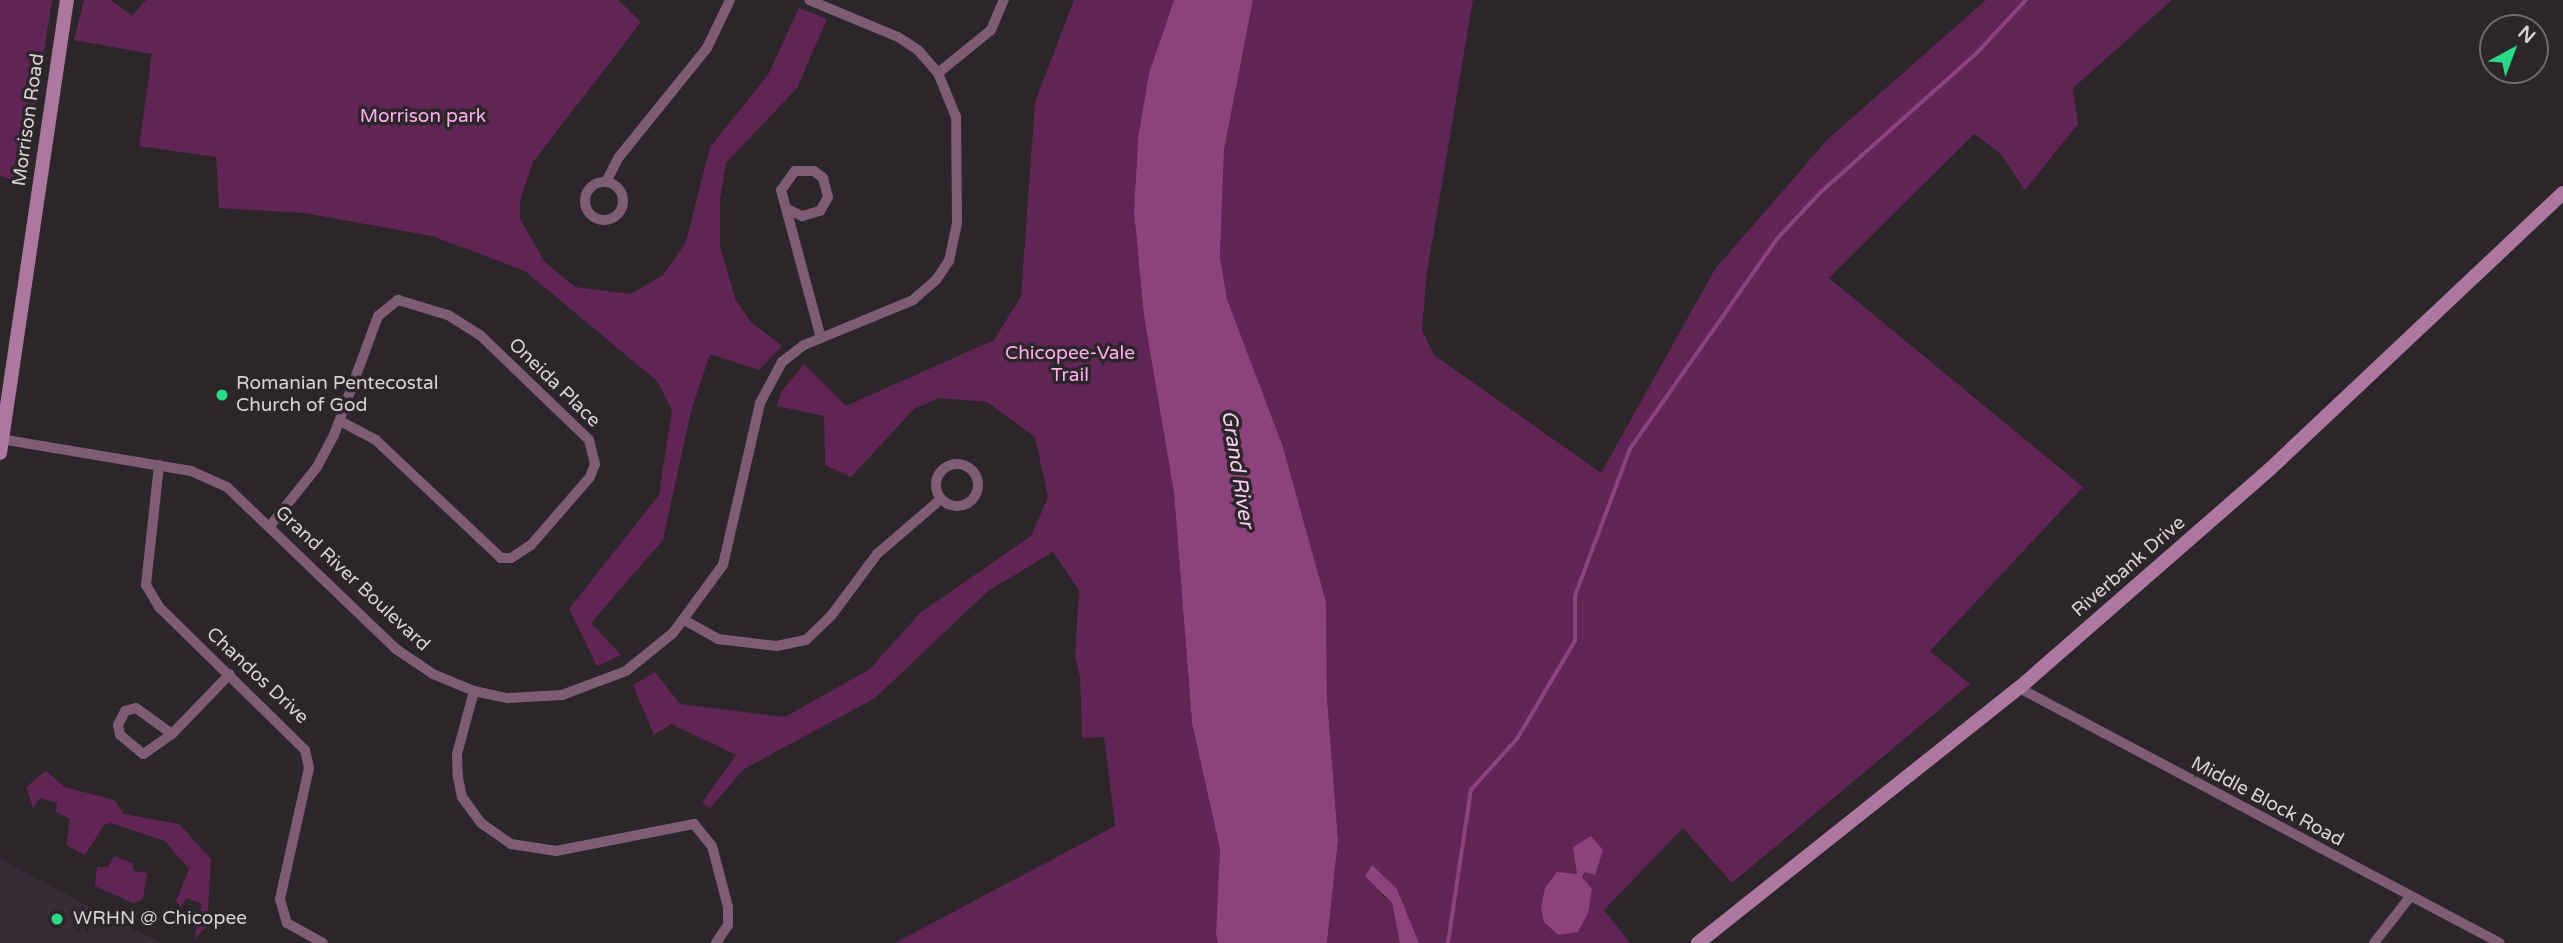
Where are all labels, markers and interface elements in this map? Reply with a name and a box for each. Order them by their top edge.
north arrow [2479,14,2549,84]
text: N [2513,21,2539,48]
street label: Morrison Road [8,52,50,188]
park label: Morrison park [360,106,486,128]
street label: Oneida Place [503,334,605,432]
park label: Chicopee-Vale Trail [1005,343,1135,387]
place label: Romanian Pentecostal Church of God [236,373,438,417]
marker: Romanian Pentecostal Church of God [214,387,230,403]
water label: Grand River [1215,409,1259,529]
street label: Grand River Boulevard [270,501,434,657]
street label: Riverbank Drive [2068,512,2190,622]
street label: Chandos Drive [201,623,313,729]
street label: Middle Block Road [2187,752,2347,852]
place label: WRHN @ Chicopee [73,908,247,930]
marker: WRHN @ Chicopee [47,909,67,929]

